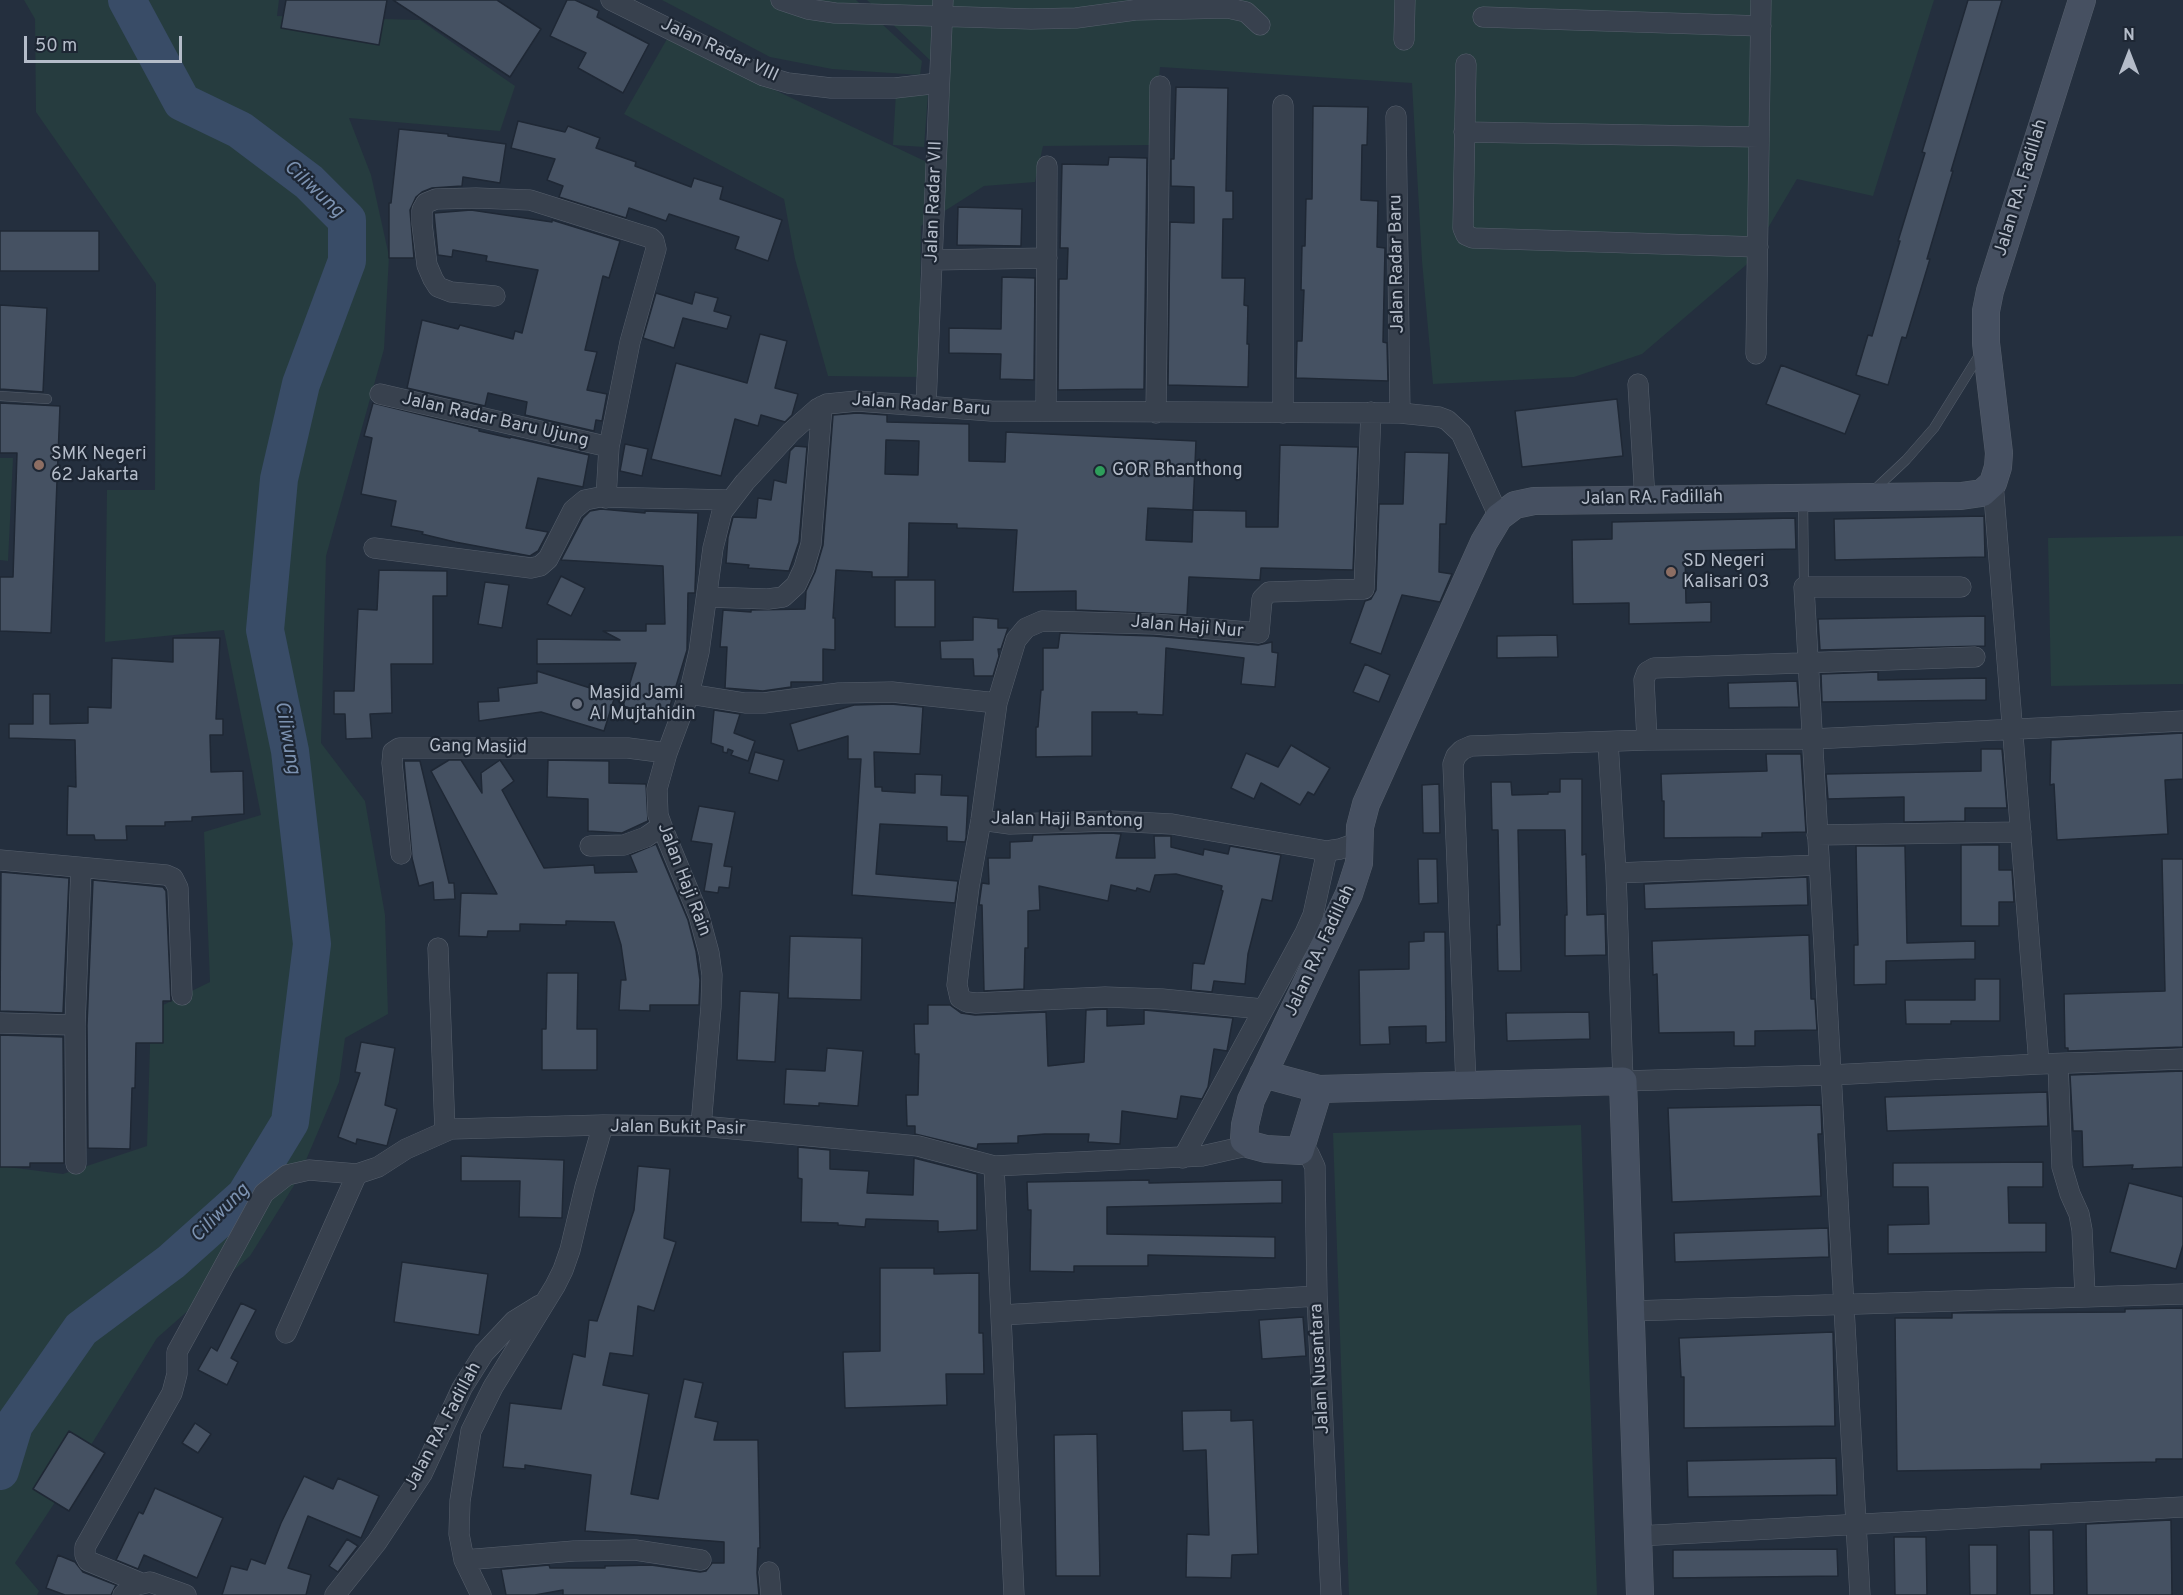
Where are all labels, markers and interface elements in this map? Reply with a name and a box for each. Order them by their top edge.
street label: Jalan Radar VIII [657,14,781,88]
scale bar [27,24,184,62]
north arrow [2099,24,2159,84]
text: N [2123,26,2135,46]
text: 50 m [35,35,77,58]
street label: Jalan RA. Fadillah [1991,117,2053,259]
street label: Jalan Radar VII [922,140,948,264]
water label: Ciliwung [278,156,348,224]
street label: Jalan Radar Baru [1386,194,1410,334]
street label: Jalan Radar Baru Ujung [399,389,591,453]
street label: Jalan Radar Baru [851,390,991,422]
place label: SMK Negeri 62 Jakarta [51,444,146,486]
marker: SMK Negeri 62 Jakarta [32,458,46,472]
place label: GOR Bhanthong [1112,460,1243,482]
marker: GOR Bhanthong [1093,464,1107,478]
street label: Jalan RA. Fadillah [1581,487,1723,511]
place label: SD Negeri Kalisari 03 [1683,551,1769,594]
marker: SD Negeri Kalisari 03 [1664,565,1678,579]
street label: Jalan Haji Nur [1130,612,1244,644]
place label: Masjid Jami Al Mujtahidin [589,683,696,726]
marker: Masjid Jami Al Mujtahidin [570,697,584,711]
water label: Ciliwung [268,700,304,776]
street label: Gang Masjid [429,736,527,760]
street label: Jalan Haji Bantong [991,809,1143,833]
street label: Jalan Haji Rain [652,820,714,940]
street label: Jalan RA. Fadillah [1281,882,1361,1020]
street label: Jalan Bukit Pasir [610,1117,746,1141]
water label: Ciliwung [186,1179,256,1249]
street label: Jalan Nusantara [1307,1303,1335,1435]
street label: Jalan RA. Fadillah [401,1359,487,1495]

